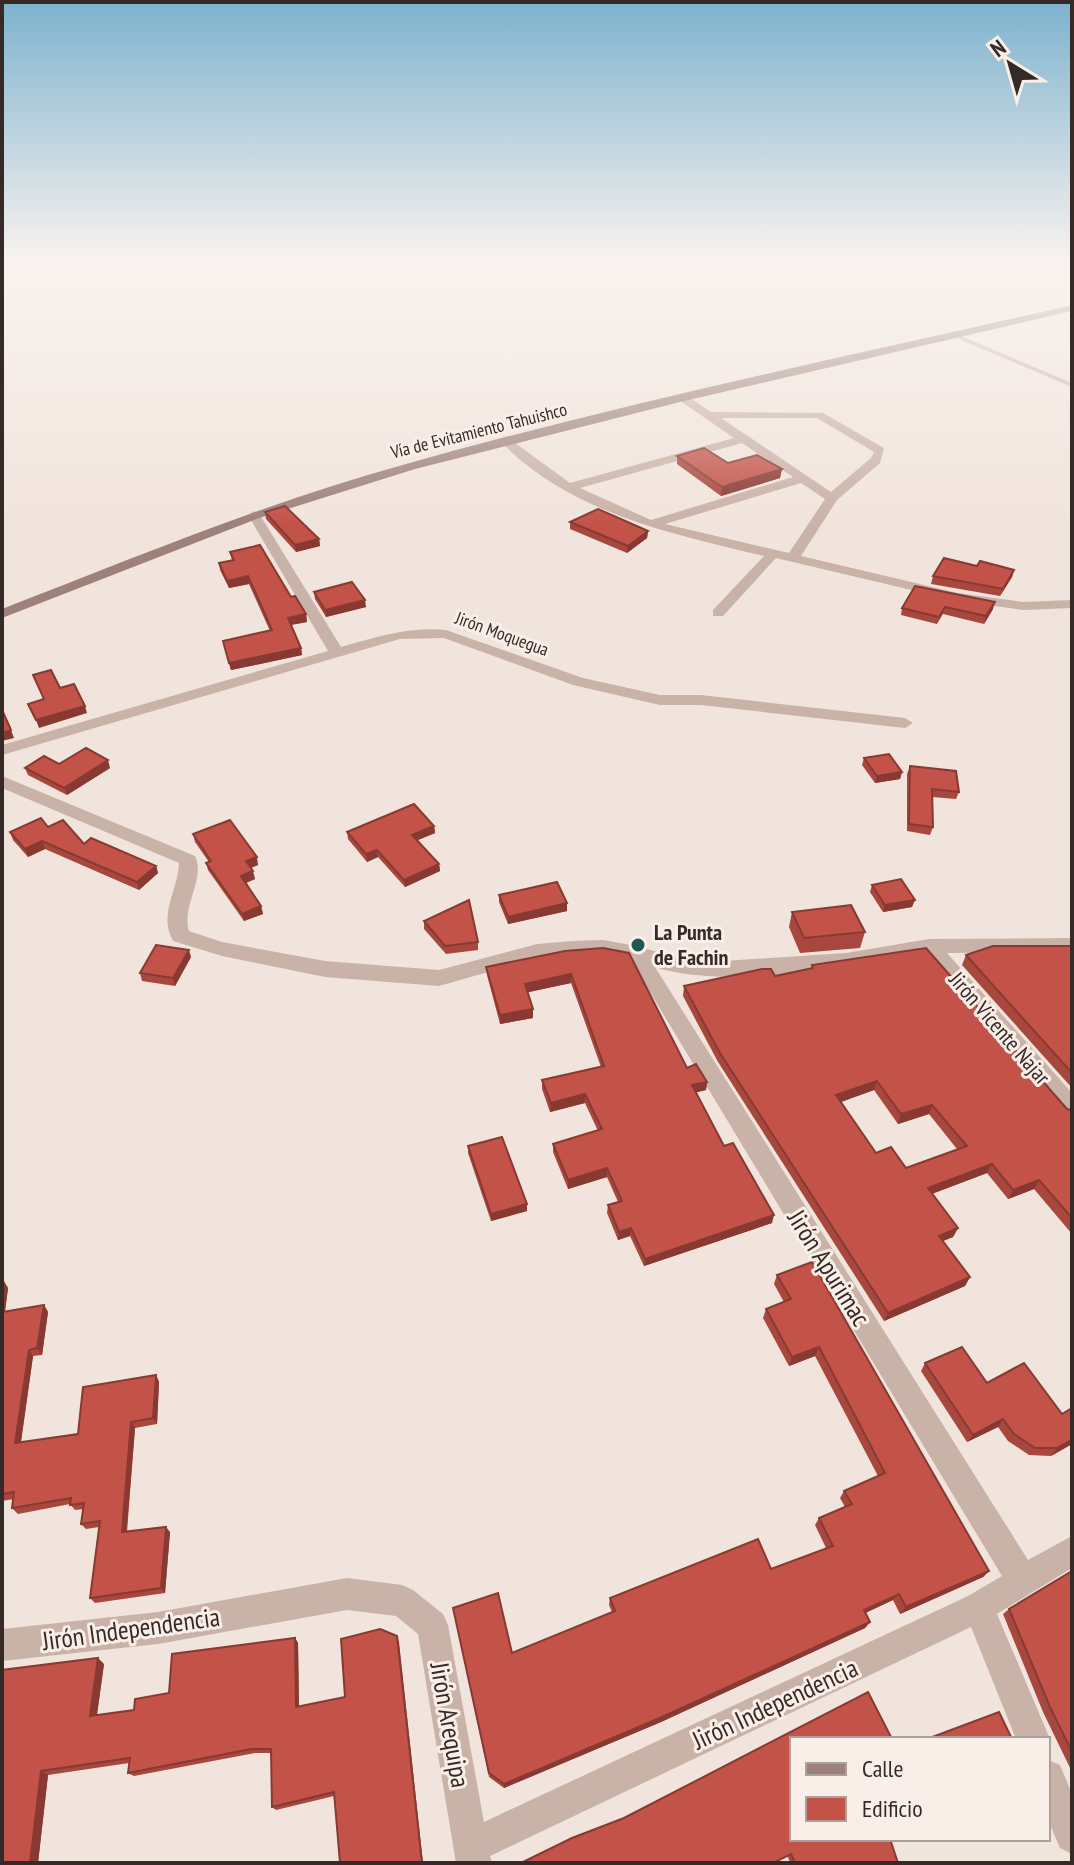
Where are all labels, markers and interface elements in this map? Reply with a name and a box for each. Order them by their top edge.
north arrow [970,24,1050,104]
text: N [985,33,1011,63]
street label: Vía de Evitamiento Tahuishco [388,397,569,464]
street label: Jirón Moquegua [451,606,552,661]
place label: La Punta de Fachin [654,918,729,971]
marker: La Punta de Fachin [629,936,647,954]
street label: Jirón Vicente Najar [943,965,1057,1090]
street label: Jirón Apurimac [780,1203,878,1332]
street label: Jirón Independencia [39,1600,222,1657]
street label: Jirón Independencia [686,1651,863,1757]
street label: Jirón Arequipa [423,1659,478,1790]
legend [790,1737,1050,1841]
text: Calle [862,1753,903,1784]
text: Edificio [862,1793,923,1824]

